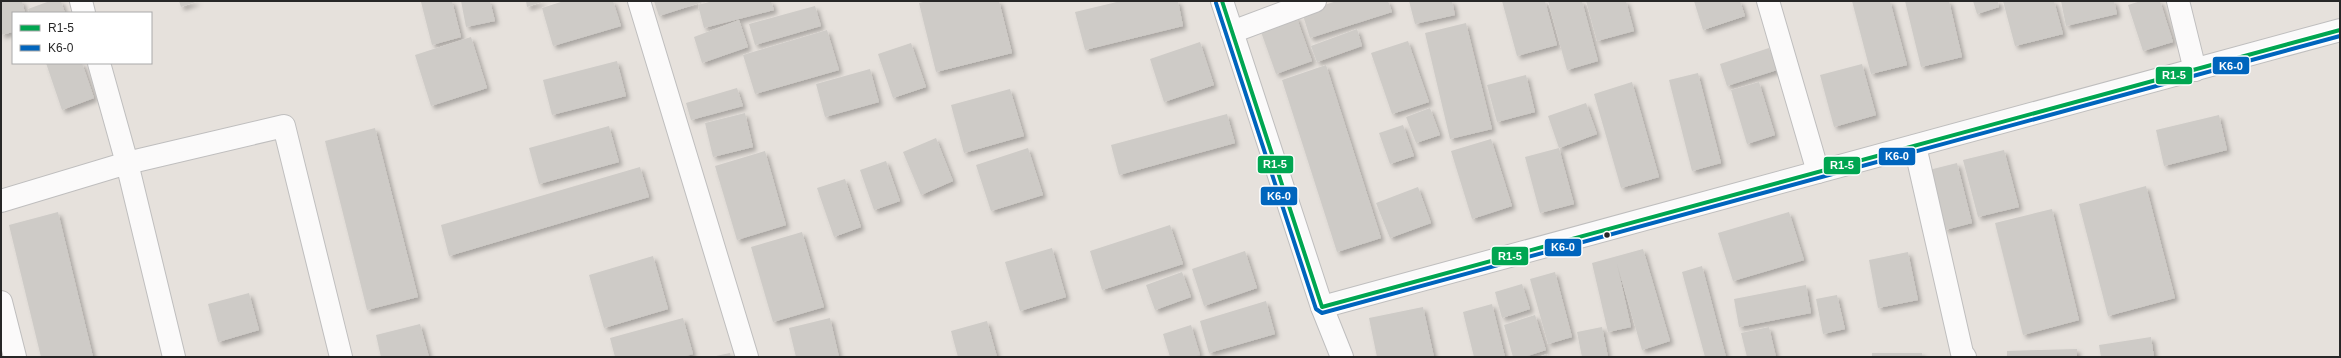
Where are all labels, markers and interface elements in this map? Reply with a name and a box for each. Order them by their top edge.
legend [12,12,152,64]
text: R1-5 [48,21,74,35]
text: K6-0 [48,41,74,55]
line badge: K6-0 [2212,56,2250,75]
text: K6-0 [2219,60,2243,72]
line badge: R1-5 [2155,66,2193,85]
text: R1-5 [2162,69,2186,81]
line badge: K6-0 [1878,147,1916,166]
text: K6-0 [1885,150,1909,162]
line badge: R1-5 [1257,155,1294,174]
line badge: R1-5 [1823,156,1861,175]
text: R1-5 [1263,158,1287,170]
text: R1-5 [1830,159,1854,171]
line badge: K6-0 [1260,186,1298,206]
text: K6-0 [1267,190,1291,202]
unlabelled marker [1602,230,1612,240]
line badge: K6-0 [1544,238,1582,257]
text: K6-0 [1551,241,1575,253]
line badge: R1-5 [1491,246,1529,266]
text: R1-5 [1498,250,1522,262]

